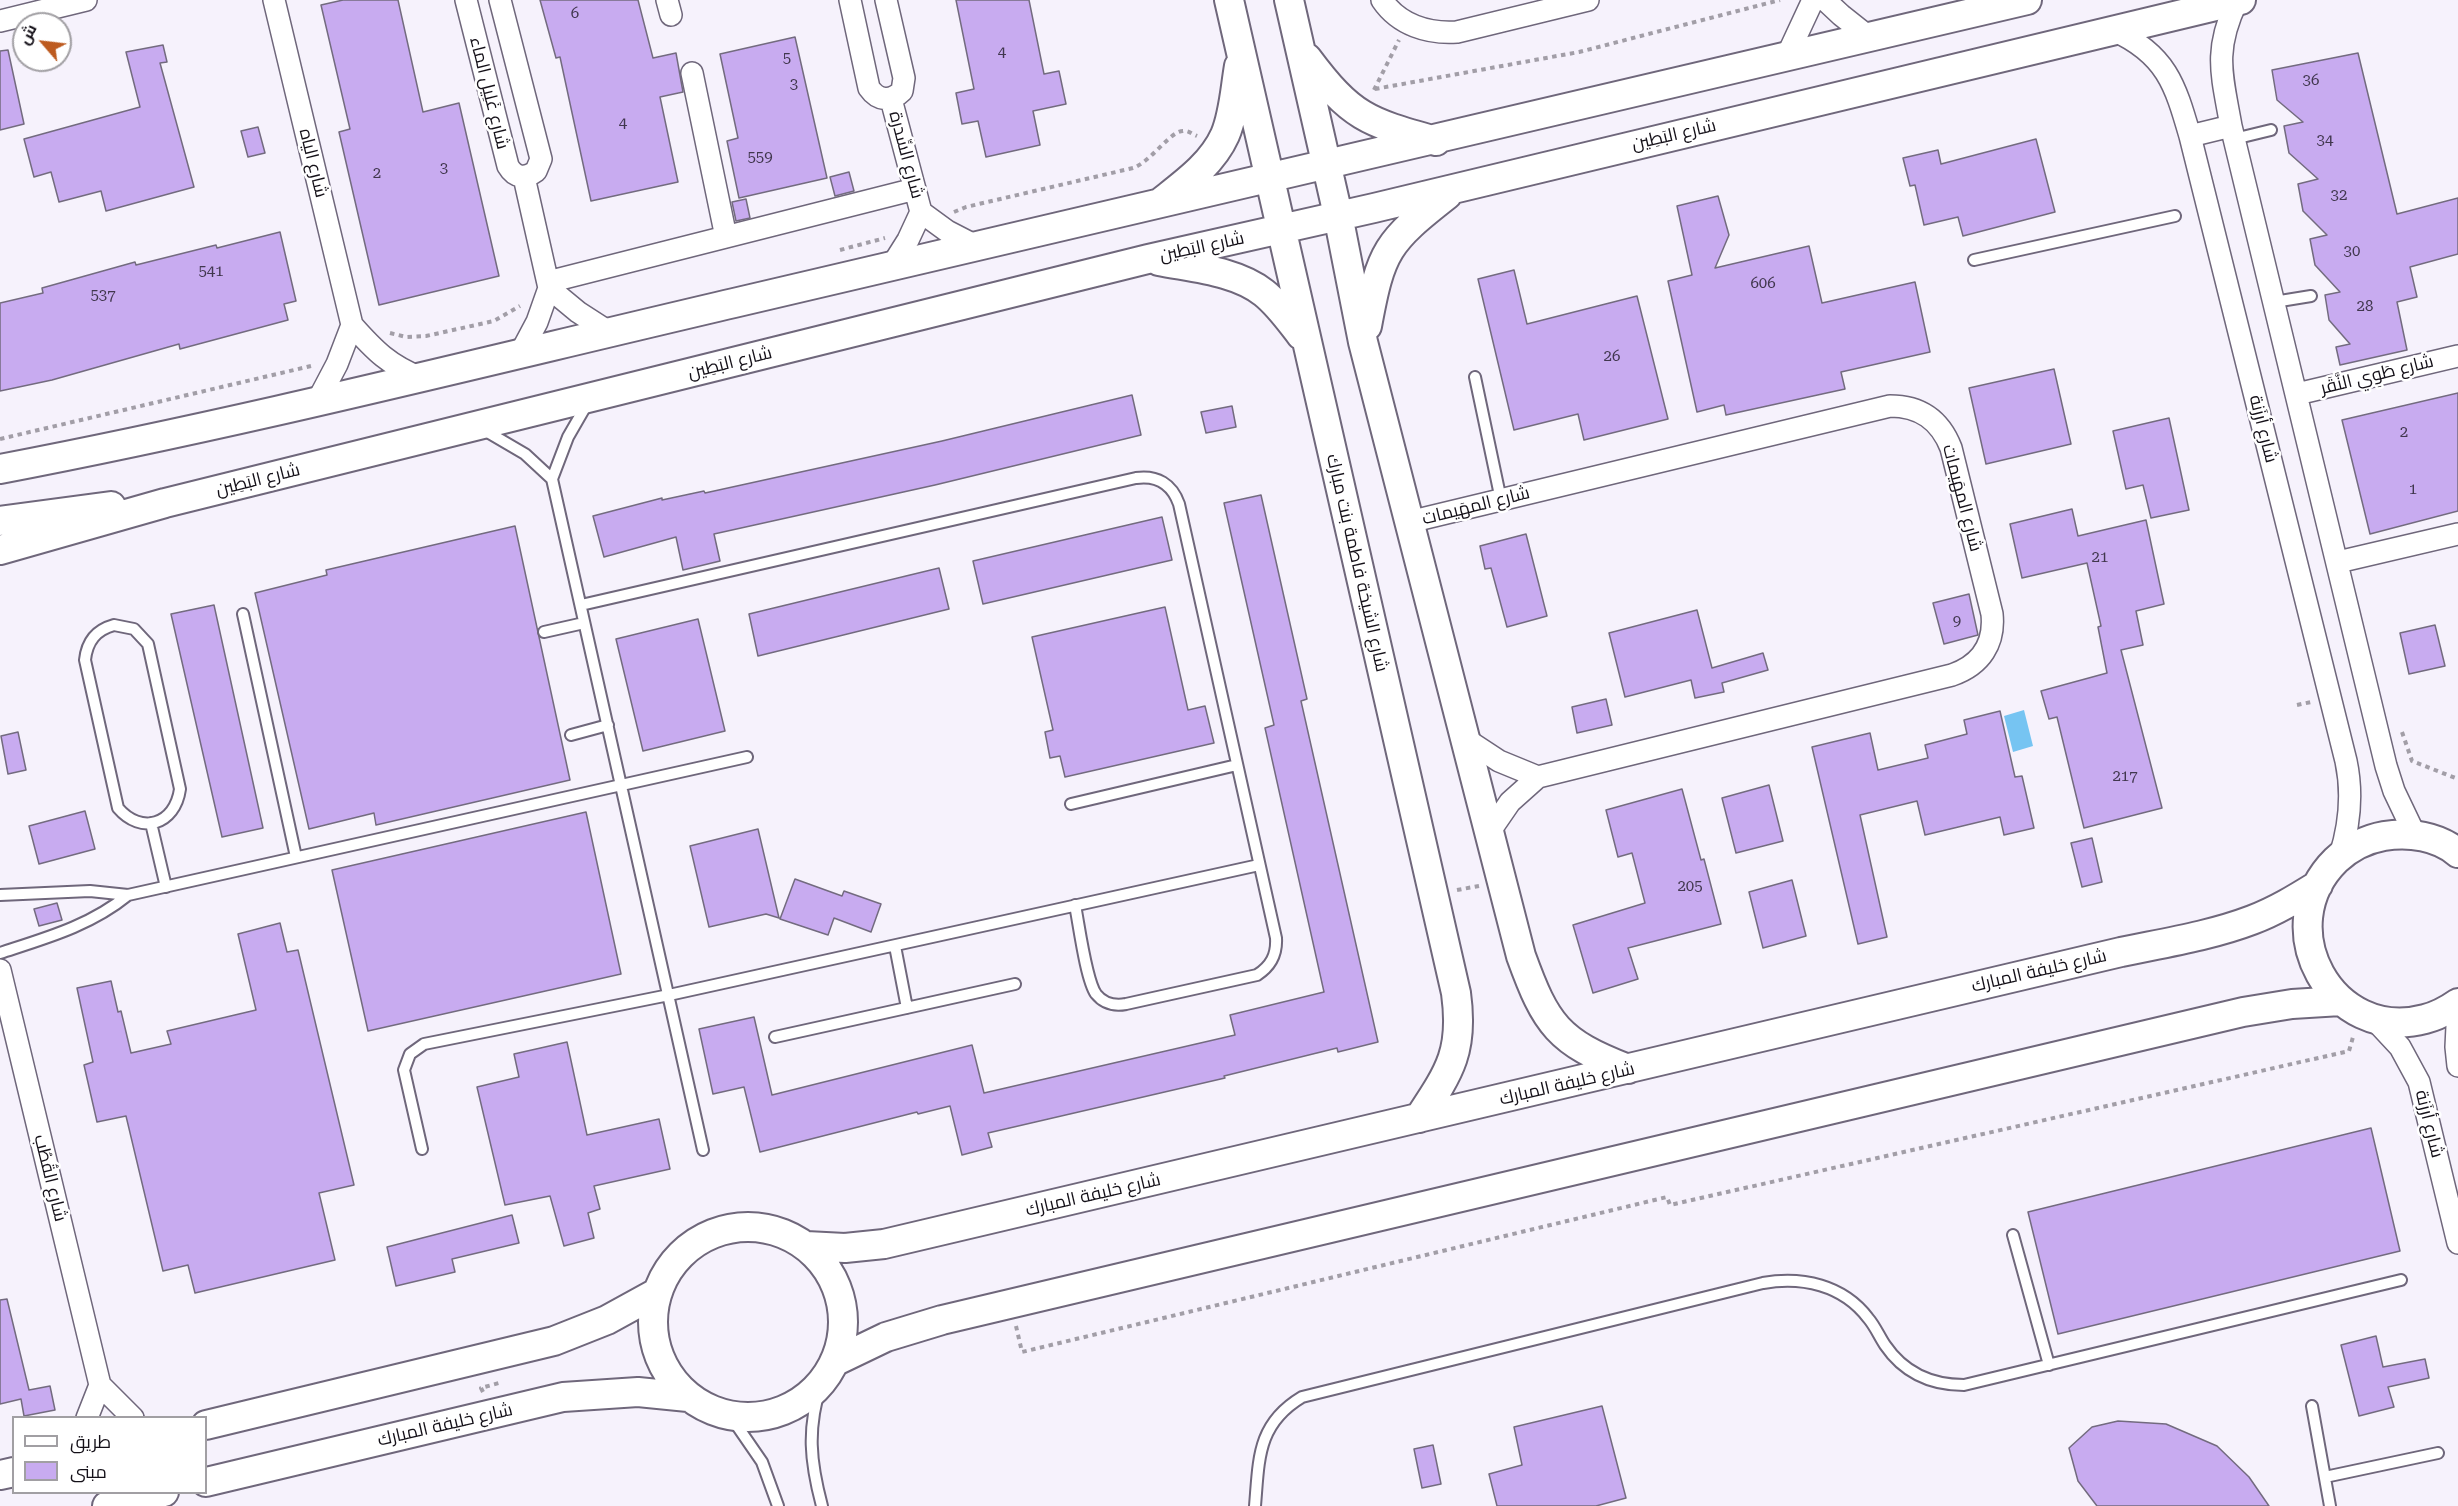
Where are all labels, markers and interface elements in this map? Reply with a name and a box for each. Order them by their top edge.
house number: 6 [571,5,579,23]
north arrow [12,12,72,72]
text: ش [14,21,41,48]
street label: شارع غَلِيل الماء [465,35,513,151]
house number: 4 [998,44,1006,62]
house number: 5 [783,50,791,68]
house number: 36 [2303,72,2319,90]
house number: 3 [790,76,798,94]
street label: شارع السِّدرة [884,109,928,201]
house number: 4 [619,115,627,133]
street label: شارع البَطِين [1630,115,1718,155]
street label: شارع الياه [294,126,332,200]
house number: 34 [2317,132,2333,150]
house number: 559 [747,149,773,167]
house number: 3 [440,160,448,178]
house number: 2 [373,165,381,183]
house number: 32 [2331,187,2347,205]
street label: شارع البَطِين [1158,228,1246,266]
house number: 30 [2344,243,2360,261]
house number: 541 [198,263,224,281]
house number: 606 [1750,275,1776,293]
house number: 537 [90,287,116,305]
house number: 28 [2357,298,2373,316]
street label: شارع البَطِين [686,342,774,384]
house number: 26 [1604,348,1620,366]
street label: شارع طَوِي النَّقَر [2318,351,2436,399]
street label: شارع أرزَنة [2244,393,2282,465]
house number: 2 [2400,424,2408,442]
street label: شارع المهَيمات [1937,442,1987,554]
street label: شارع الشيخة فاطمة بنت مبارك [1321,452,1393,674]
street label: شارع البَطِين [214,459,302,501]
house number: 1 [2409,481,2417,499]
street label: شارع المهَيمات [1420,482,1532,530]
house number: 21 [2092,549,2108,567]
house number: 9 [1953,613,1961,631]
house number: 217 [2112,768,2138,786]
house number: 205 [1677,878,1703,896]
street label: شارع خليفة المبارك [1969,945,2109,997]
street label: شارع خليفة المبارك [1497,1058,1637,1110]
street label: شارع أرزَنة [2410,1088,2448,1160]
street label: شارع القُطُب [29,1132,71,1224]
street label: شارع خليفة المبارك [1023,1169,1163,1221]
street label: شارع خليفة المبارك [375,1399,515,1451]
legend [12,1416,207,1494]
text: طريق [70,1431,111,1452]
text: مبنى [70,1461,107,1482]

